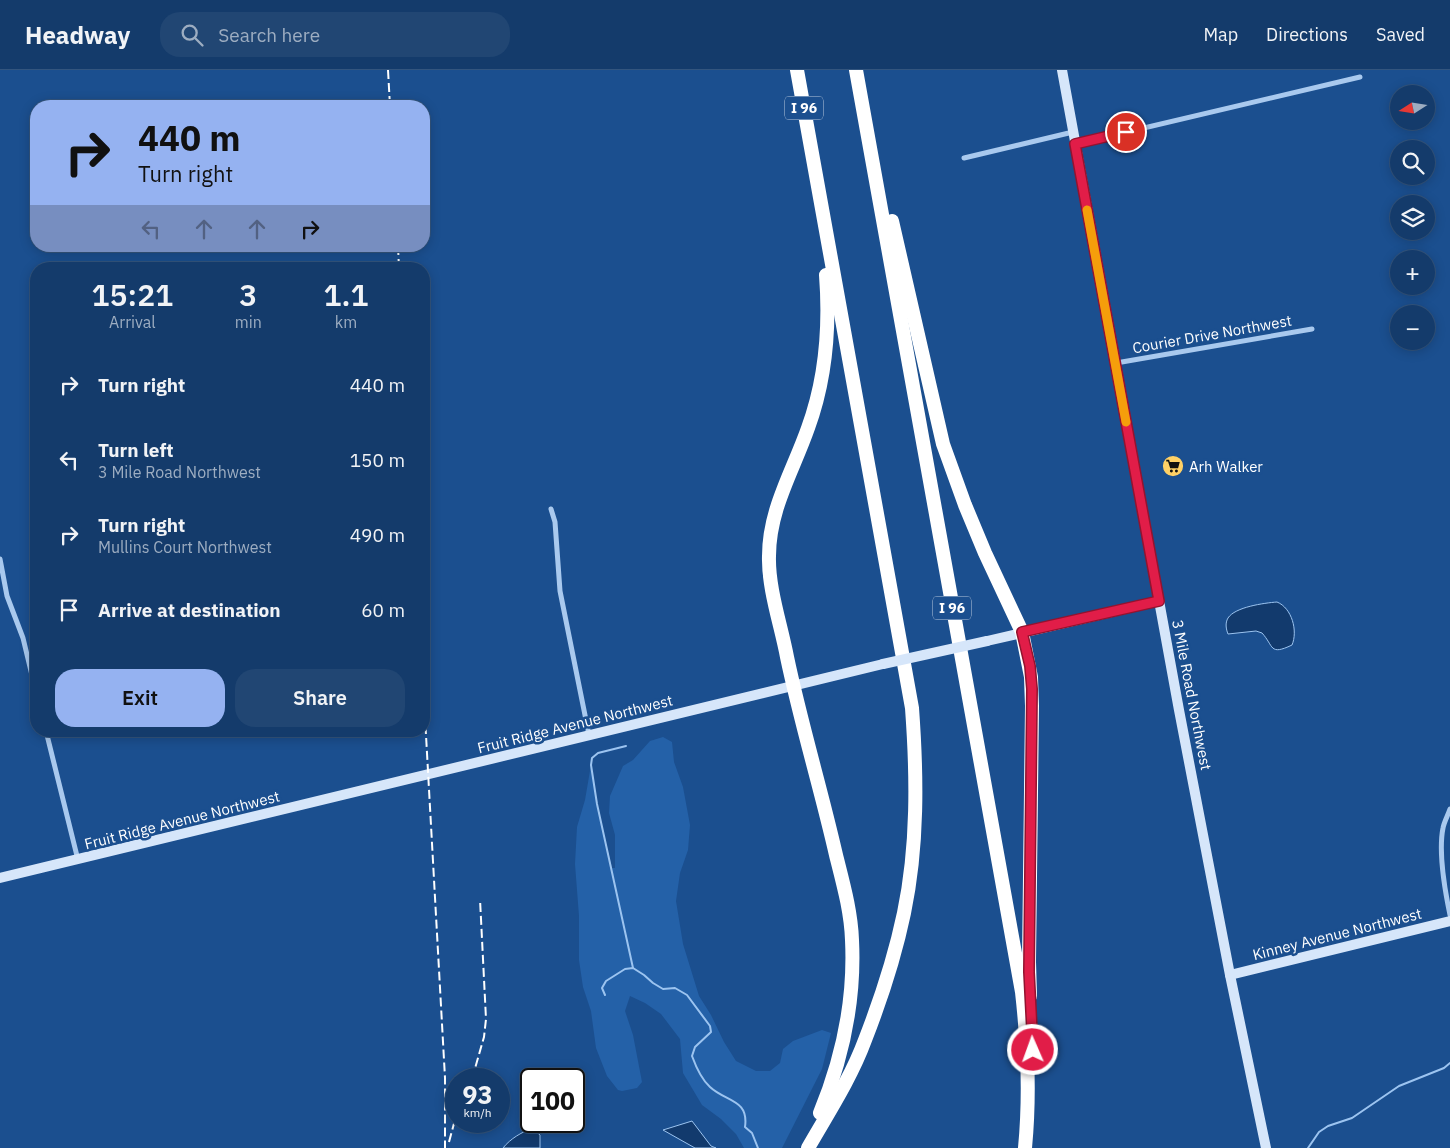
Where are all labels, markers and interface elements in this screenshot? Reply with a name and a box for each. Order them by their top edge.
search box [160,12,510,57]
text: Headway [25,19,130,51]
icon: search [178,21,206,49]
text: Search here [218,23,320,47]
text: Map [1203,23,1238,46]
text: Directions [1266,23,1348,46]
text: Saved [1376,23,1425,46]
north arrow [1390,85,1435,130]
map controls [1390,85,1435,350]
road number: I 96 [785,96,823,119]
pin [1105,111,1147,153]
text: 440 m [138,115,241,161]
icon: arrive [1112,118,1140,146]
icon: right [55,120,120,185]
button: search [1390,140,1435,185]
text: Turn right [138,159,233,188]
button: layers [1390,195,1435,240]
icon: left [137,215,165,243]
icon: ahead [190,215,218,243]
icon: ahead [243,215,271,243]
icon: right [296,215,324,243]
button: + [1390,250,1435,295]
text: 15:21 [92,275,173,314]
text: 3 [239,275,257,314]
text: 1.1 [323,275,368,314]
button: − [1390,305,1435,350]
street label: Courier Drive Northwest [1131,311,1293,357]
text: Arrival [109,312,156,332]
text: min [235,312,262,332]
text: km [335,312,357,332]
icon: right [55,371,83,399]
text: Turn right [98,373,185,397]
text: 440 m [350,373,405,397]
text: Turn left [98,438,174,462]
icon: left [55,446,83,474]
text: 150 m [350,448,405,472]
supermarket icon: Arh Walker [1161,454,1185,478]
place label: Arh Walker [1189,457,1263,476]
text: 3 Mile Road Northwest [98,462,261,482]
text: Turn right [98,513,185,537]
icon: right [55,521,83,549]
text: 490 m [350,523,405,547]
text: Mullins Court Northwest [98,537,272,557]
icon: arrive [55,596,83,624]
road number: I 96 [933,596,971,620]
text: Arrive at destination [98,598,281,622]
text: 60 m [361,598,405,622]
street label: 3 Mile Road Northwest [1168,618,1216,772]
button: Exit [55,669,225,727]
button: Share [235,669,405,727]
street label: Fruit Ridge Avenue Northwest [475,691,675,757]
street label: Fruit Ridge Avenue Northwest [82,787,282,853]
street label: Kinney Avenue Northwest [1251,904,1423,964]
position arrow [1006,1023,1058,1075]
speed limit sign: 100 [520,1068,585,1133]
text: 93 [462,1078,493,1111]
text: km/h [463,1105,492,1120]

